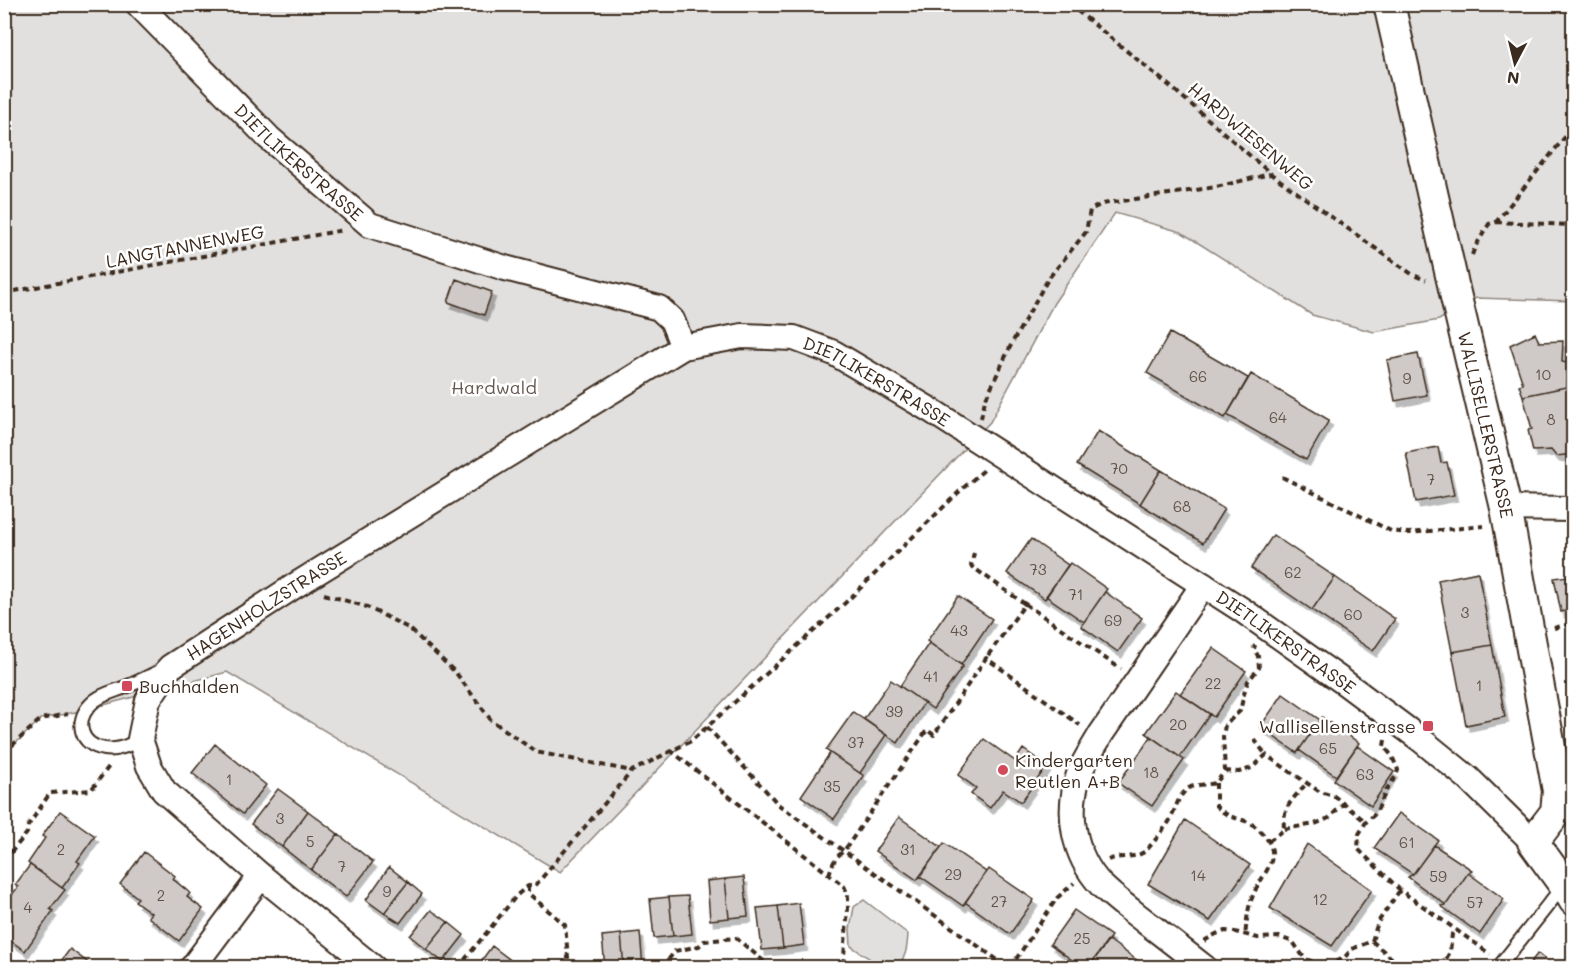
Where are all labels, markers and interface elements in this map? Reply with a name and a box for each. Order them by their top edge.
north arrow [1485,33,1545,93]
text: N [1506,67,1520,90]
street label: HARDWIESENWEG [1183,77,1319,195]
street label: DIETLIKERSTRASSE [230,98,369,226]
street label: LANGTANNENWEG [104,219,266,273]
street label: WALLISELLERSTRASSE [1453,329,1520,520]
street label: DIETLIKERSTRASSE [800,331,955,432]
house number: 10 [1535,364,1551,384]
house number: 66 [1189,366,1207,386]
house number: 9 [1403,368,1412,388]
park label: Hardwald [451,375,537,399]
house number: 64 [1269,407,1287,427]
house number: 8 [1546,409,1556,429]
house number: 70 [1110,458,1128,478]
house number: 7 [1427,469,1435,489]
house number: 68 [1173,496,1191,516]
street label: HAGENHOLZSTRASSE [181,545,351,665]
house number: 73 [1029,559,1047,579]
house number: 62 [1284,562,1302,582]
house number: 71 [1068,584,1084,604]
street label: DIETLIKERSTRASSE [1212,585,1361,699]
house number: 3 [1461,602,1470,622]
house number: 60 [1344,604,1362,624]
house number: 69 [1104,610,1122,630]
house number: 43 [950,620,968,640]
house number: 41 [923,666,939,686]
house number: 22 [1205,673,1221,693]
place label: Buchhalden [139,674,239,698]
house number: 1 [1476,675,1482,695]
marker: Buchhalden [120,679,134,693]
house number: 39 [885,701,903,721]
house number: 20 [1169,714,1187,734]
place label: Wallisellenstrasse [1259,714,1416,738]
marker: Wallisellenstrasse [1421,719,1435,733]
house number: 37 [847,732,865,752]
house number: 65 [1319,738,1337,758]
place label: Kindergarten Reutlen A+B [1015,748,1133,793]
house number: 18 [1143,762,1159,782]
marker: Kindergarten Reutlen A+B [996,763,1010,777]
house number: 63 [1356,764,1374,784]
house number: 1 [226,769,232,789]
house number: 35 [823,776,841,796]
house number: 3 [276,808,285,828]
house number: 5 [306,831,314,851]
house number: 61 [1399,832,1415,852]
house number: 2 [57,839,65,859]
house number: 31 [900,839,916,859]
house number: 7 [338,856,346,876]
house number: 29 [944,864,962,884]
house number: 14 [1190,865,1206,885]
house number: 59 [1429,866,1447,886]
house number: 9 [383,881,392,901]
house number: 2 [157,885,165,905]
house number: 12 [1312,889,1328,909]
house number: 27 [991,891,1007,911]
house number: 57 [1466,892,1484,912]
house number: 4 [24,897,33,917]
house number: 25 [1073,928,1091,948]

